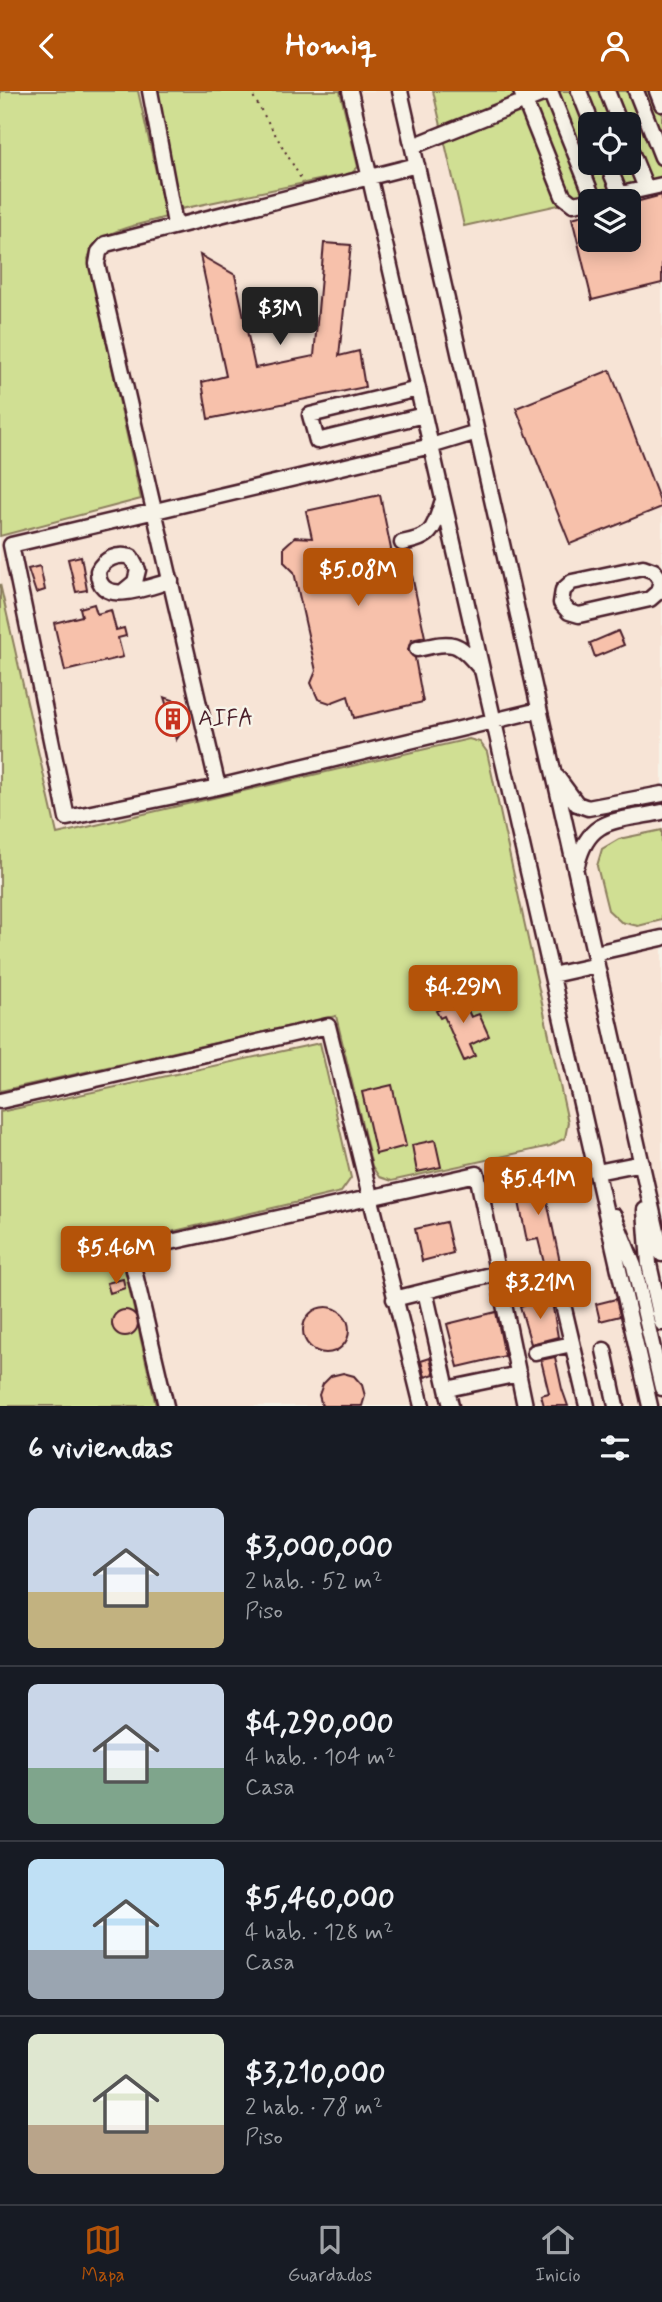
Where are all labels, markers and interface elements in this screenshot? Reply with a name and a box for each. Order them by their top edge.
text: Homiq [285,25,377,67]
icon: back [28,27,66,65]
icon: person [596,27,634,65]
map controls [578,112,641,252]
button: locate [578,112,641,175]
button: layers [578,189,641,252]
pin: $3M [246,287,314,347]
text: $3M [258,295,302,325]
pin: $5.08M [301,549,415,608]
text: $5.08M [319,556,397,586]
building icon: AIFA [154,700,192,738]
place label: AIFA [198,704,254,734]
pin: $4.29M [406,965,520,1025]
text: $4.29M [425,973,501,1003]
pin: $5.41M [481,1157,595,1217]
text: $5.41M [500,1165,576,1195]
pin: $5.46M [59,1227,173,1286]
text: $5.46M [77,1234,155,1264]
pin: $3.21M [483,1261,597,1321]
text: $3.21M [505,1269,575,1299]
text: 6 viviendas [28,1429,173,1468]
icon: filters [596,1429,634,1467]
text: $3,000,000 [245,1528,393,1567]
icon: home [84,1536,168,1620]
text: 2 hab. · 52 m² [245,1567,382,1597]
text: Piso [245,1597,283,1627]
text: $4,290,000 [245,1704,393,1743]
icon: home [84,1712,168,1796]
text: 4 hab. · 104 m² [245,1743,396,1773]
text: Casa [245,1773,295,1803]
text: $5,460,000 [245,1879,395,1918]
icon: home [84,1887,168,1971]
text: 4 hab. · 128 m² [245,1918,393,1948]
text: Casa [245,1948,295,1978]
text: $3,210,000 [245,2054,385,2093]
icon: home [84,2062,168,2146]
text: 2 hab. · 78 m² [245,2093,383,2123]
text: Piso [245,2123,283,2153]
tab: Mapa [81,2221,125,2288]
tab: Guardados [288,2221,372,2288]
tab: Inicio [535,2221,581,2288]

